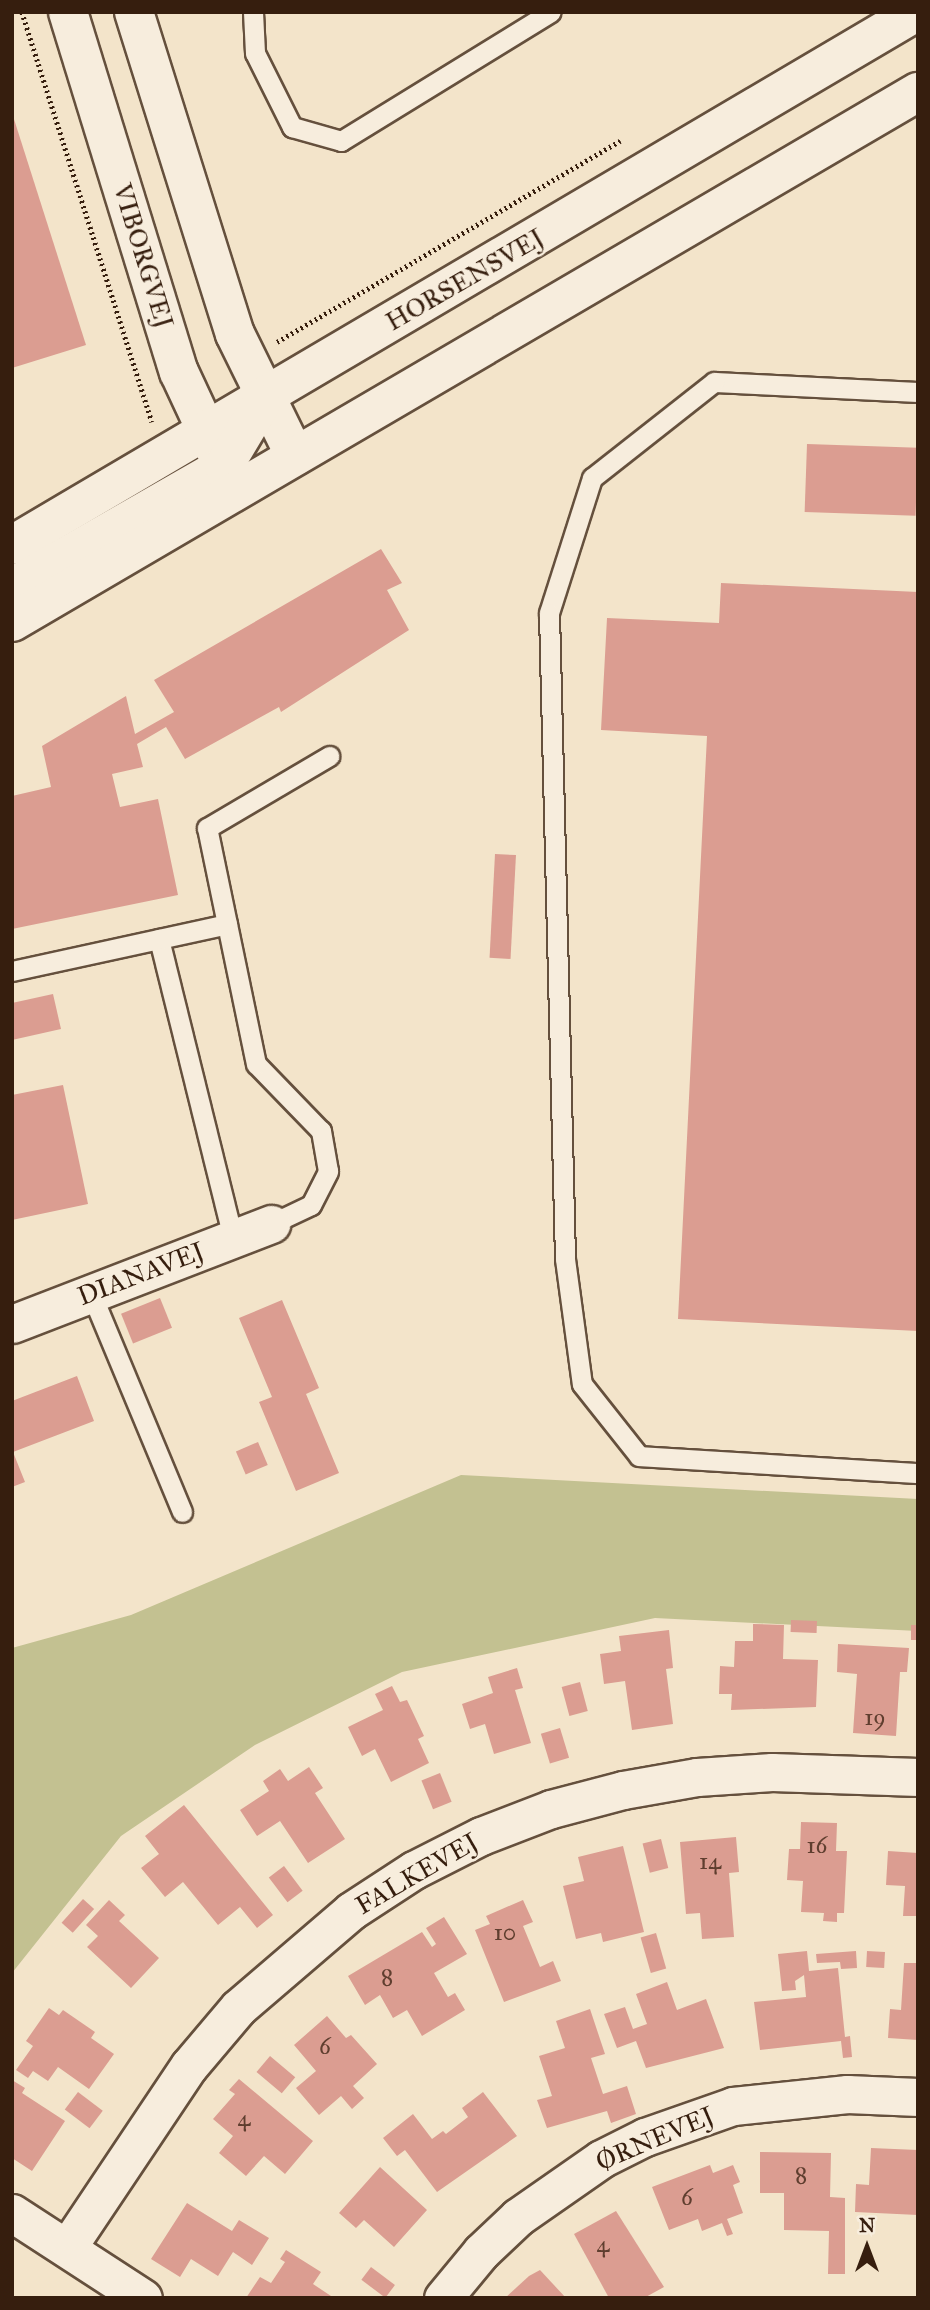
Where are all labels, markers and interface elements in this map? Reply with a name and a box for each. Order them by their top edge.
street label: VIBORGVEJ [106,180,180,332]
street label: HORSENSVEJ [380,222,550,338]
street label: DIANAVEJ [73,1236,209,1312]
house number: 19 [864,1703,886,1731]
street label: FALKEVEJ [350,1826,484,1922]
house number: 16 [807,1831,827,1859]
house number: 14 [699,1847,721,1875]
house number: 10 [494,1918,516,1946]
house number: 8 [381,1963,393,1991]
house number: 6 [319,2032,331,2060]
street label: ØRNEVEJ [591,2100,719,2178]
house number: 4 [238,2104,250,2132]
house number: 8 [795,2161,807,2189]
house number: 6 [681,2183,693,2211]
north arrow [832,2212,902,2282]
text: N [859,2214,875,2237]
house number: 4 [597,2230,609,2258]

